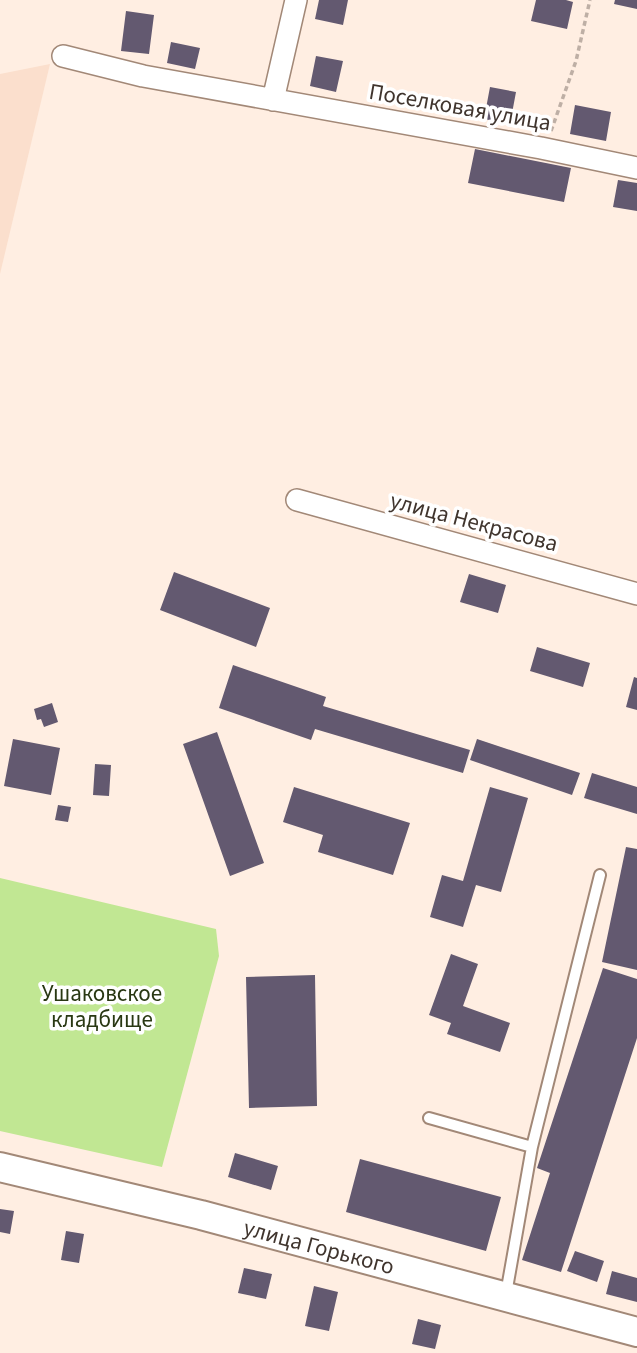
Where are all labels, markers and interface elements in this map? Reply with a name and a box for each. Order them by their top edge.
street label: Поселковая улица [366,75,554,139]
street label: улица Некрасова [386,484,562,560]
park label: Ушаковское кладбище [42,977,162,1036]
street label: улица Горького [240,1211,398,1283]

